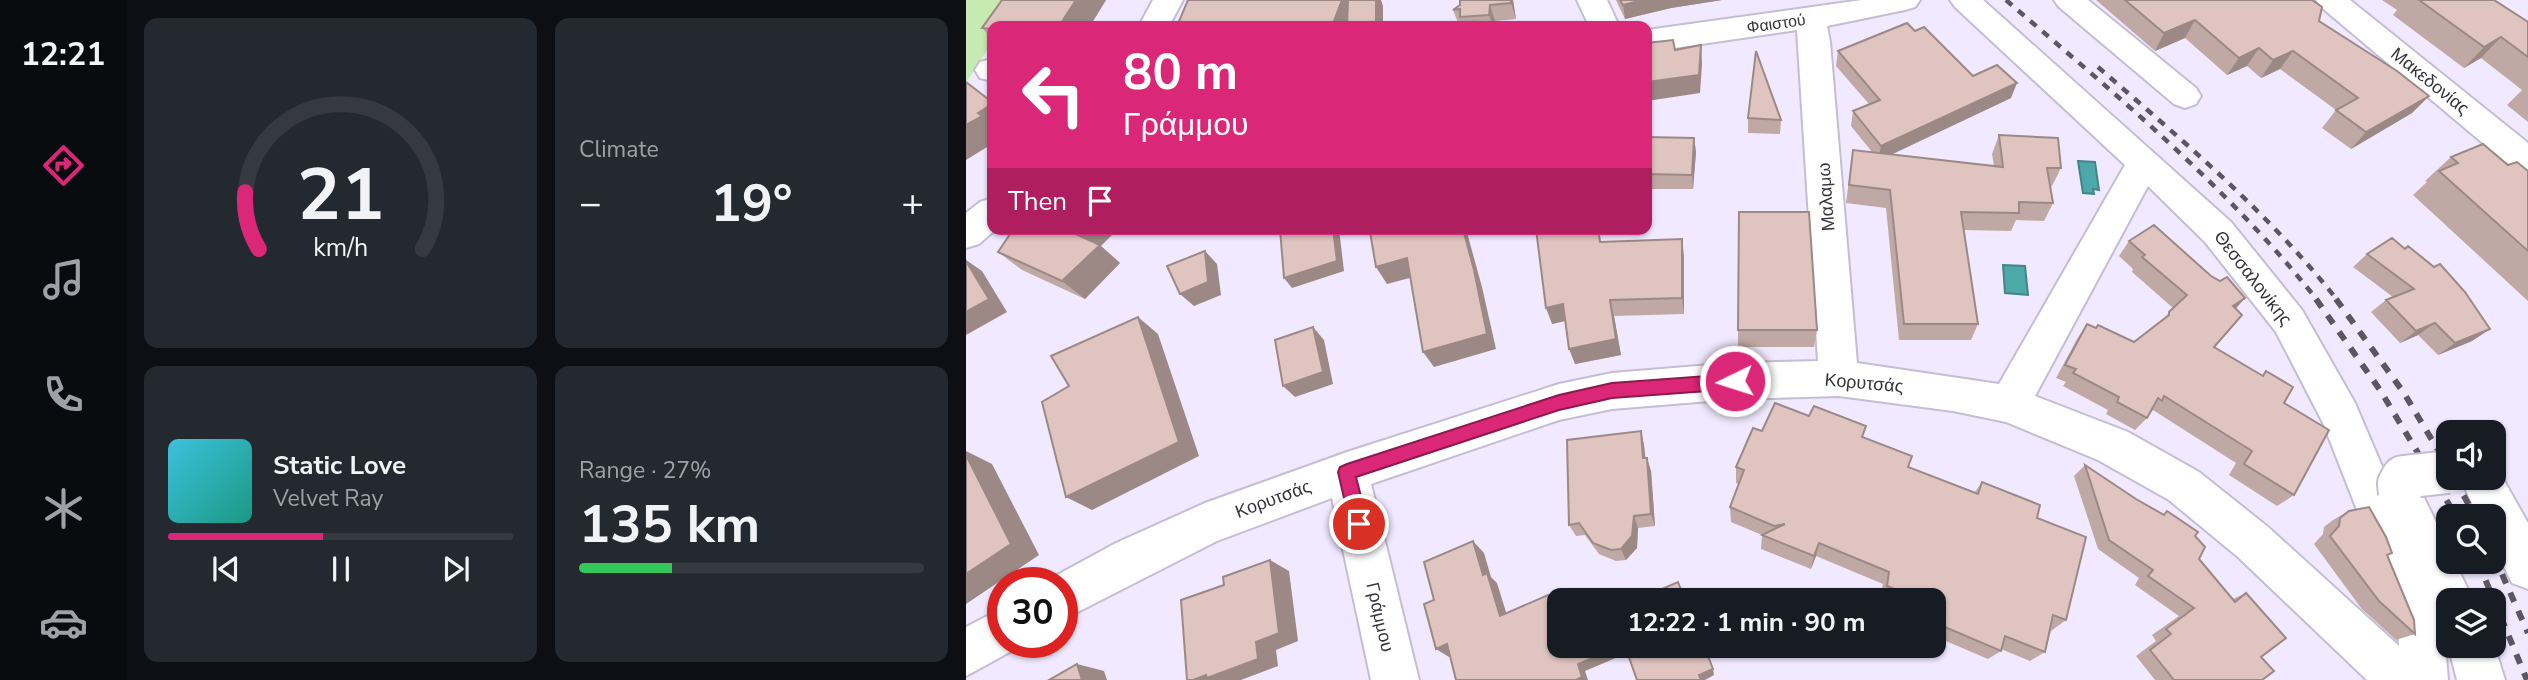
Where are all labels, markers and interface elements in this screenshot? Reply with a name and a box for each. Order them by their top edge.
street label: Φαιστού [1745,9,1807,39]
text: 12:21 [21,33,105,76]
text: 80 m [1123,39,1238,106]
street label: Μακεδονίας [2386,42,2475,120]
icon: left [1008,49,1099,140]
text: Γράμμου [1123,103,1249,146]
text: Climate [579,134,659,165]
icon: directions [39,141,88,190]
text: 21 [297,145,384,245]
street label: Μαλαμω [1812,162,1840,232]
text: 19° [710,168,793,239]
text: − [579,178,602,229]
text: + [901,178,924,229]
icon: arrive [1081,182,1119,220]
text: Then [1008,184,1067,219]
street label: Θεσσαλονίκης [2208,226,2298,331]
text: km/h [313,231,368,265]
icon: music [39,255,88,304]
position arrow [1698,344,1772,418]
street label: Κορυτσάς [1824,368,1905,398]
icon: phone [39,370,88,419]
map controls [2436,420,2506,658]
button: sound [2436,420,2506,490]
text: Static Love [273,448,406,483]
text: Range · 27% [579,455,711,486]
street label: Κορυτσάς [1232,474,1314,524]
text: Velvet Ray [273,483,383,514]
icon: climate [39,484,88,533]
text: 135 km [579,489,760,560]
pin [1329,494,1389,554]
button: search [2436,504,2506,574]
icon: arrive [1340,505,1378,543]
icon: previous [207,550,245,588]
icon: pause [322,550,360,588]
icon: next [437,550,475,588]
speed limit sign: 30 [987,567,1078,658]
street label: Γράμμου [1360,580,1400,654]
button: layers [2436,588,2506,658]
icon: car [39,598,88,647]
text: 12:22 · 1 min · 90 m [1627,605,1866,640]

